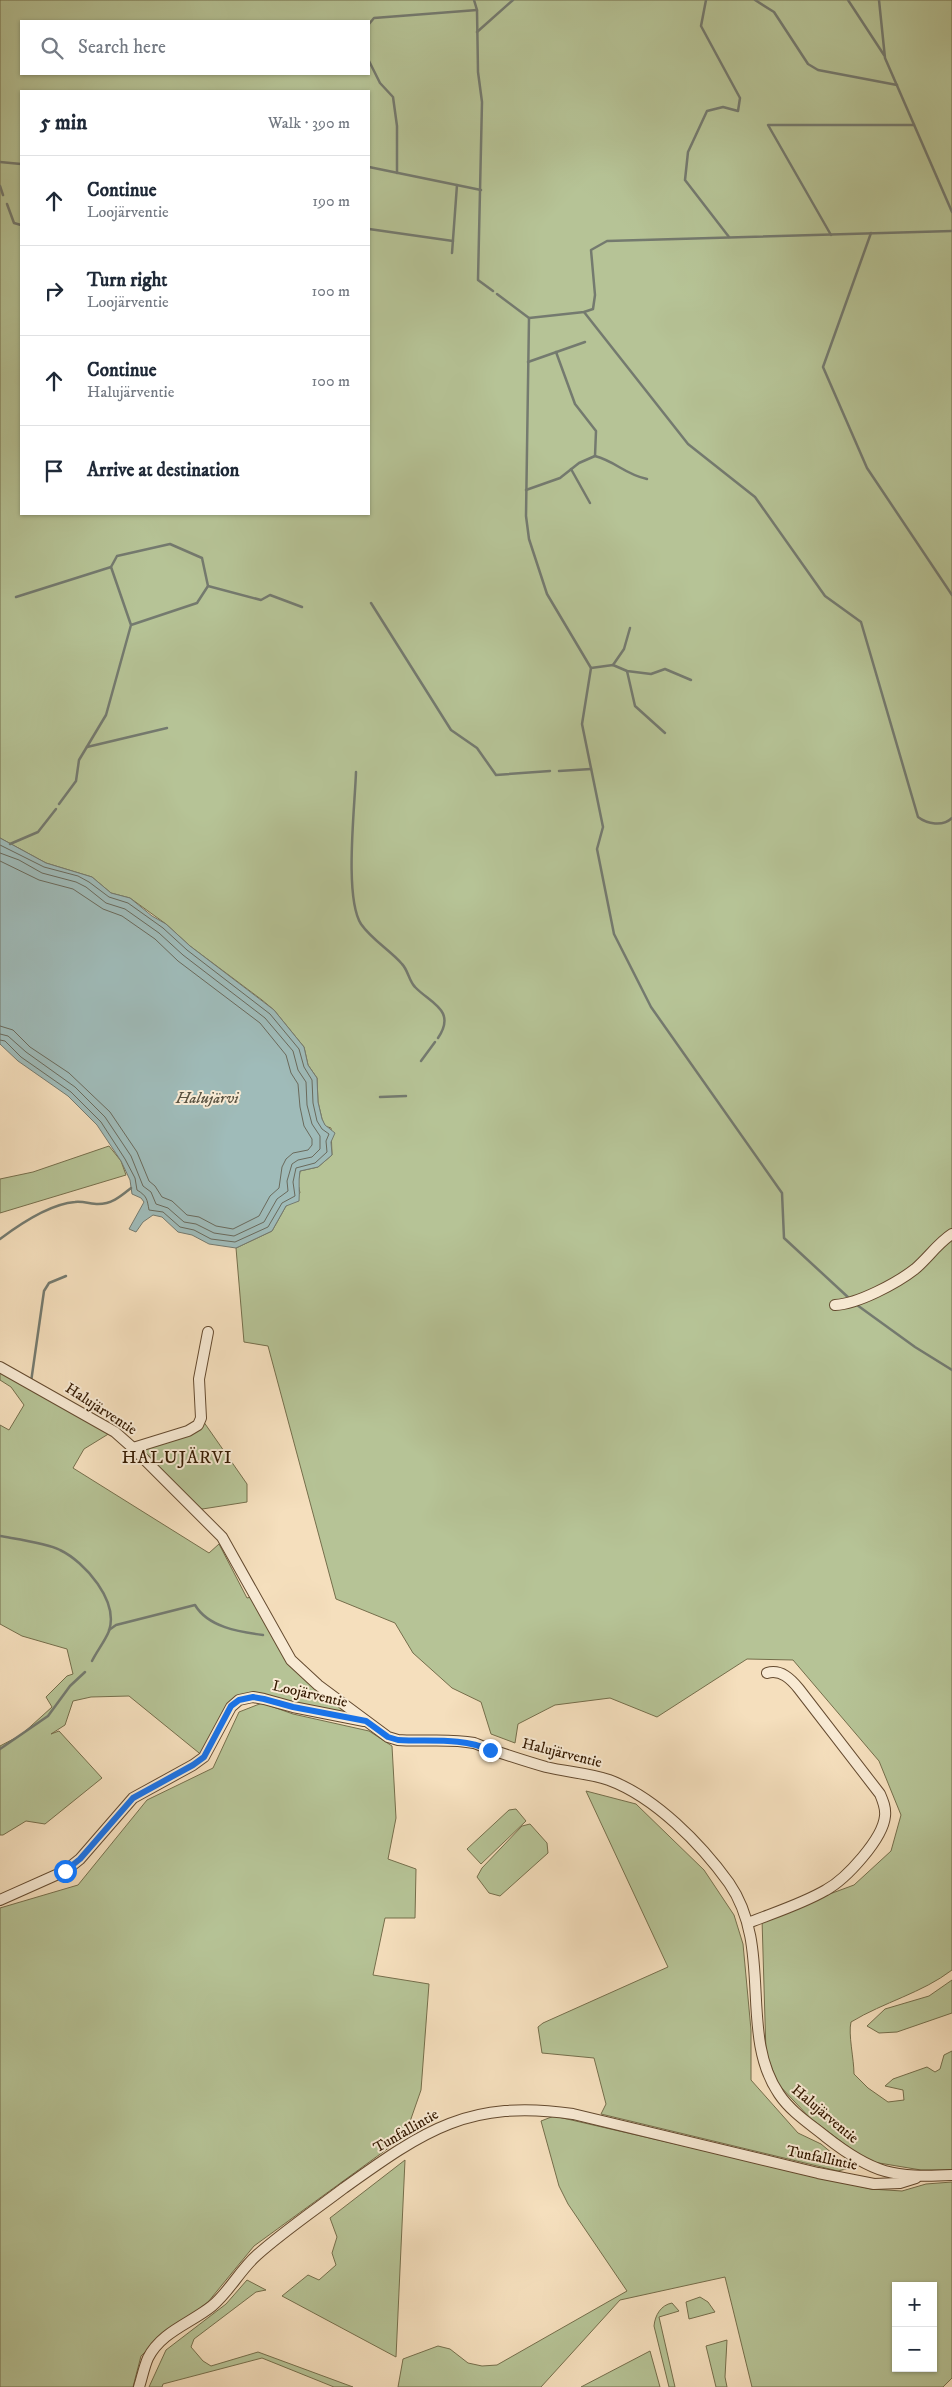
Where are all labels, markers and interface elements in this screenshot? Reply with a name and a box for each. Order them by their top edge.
search box [20,20,370,75]
icon: search [38,34,66,62]
text: Search here [78,36,166,59]
text: 5 min [40,110,87,136]
text: Walk · 390 m [268,113,350,133]
text: Continue [87,179,157,202]
icon: ahead [40,187,68,215]
text: 190 m [312,191,350,211]
text: Loojärventie [87,202,169,222]
text: Turn right [87,269,167,292]
icon: right [40,277,68,305]
text: 100 m [312,281,350,301]
text: Loojärventie [87,292,169,312]
text: Continue [87,359,157,382]
icon: ahead [40,367,68,395]
text: 100 m [312,371,350,391]
text: Halujärventie [87,382,174,402]
icon: arrive [40,457,68,485]
text: Arrive at destination [87,459,239,482]
water label: Halujärvi [175,1088,239,1108]
street label: Halujärventie [61,1379,141,1439]
district label: HALUJÄRVI [121,1447,233,1469]
street label: Loojärventie [271,1676,349,1712]
street label: Halujärventie [520,1734,604,1772]
route end [479,1739,502,1762]
route start [54,1860,77,1883]
street label: Halujärventie [788,2080,862,2148]
street label: Tunfallintie [370,2105,442,2157]
street label: Tunfallintie [785,2141,859,2175]
map controls [892,2282,937,2372]
button: + [892,2282,937,2327]
button: − [892,2327,937,2372]

